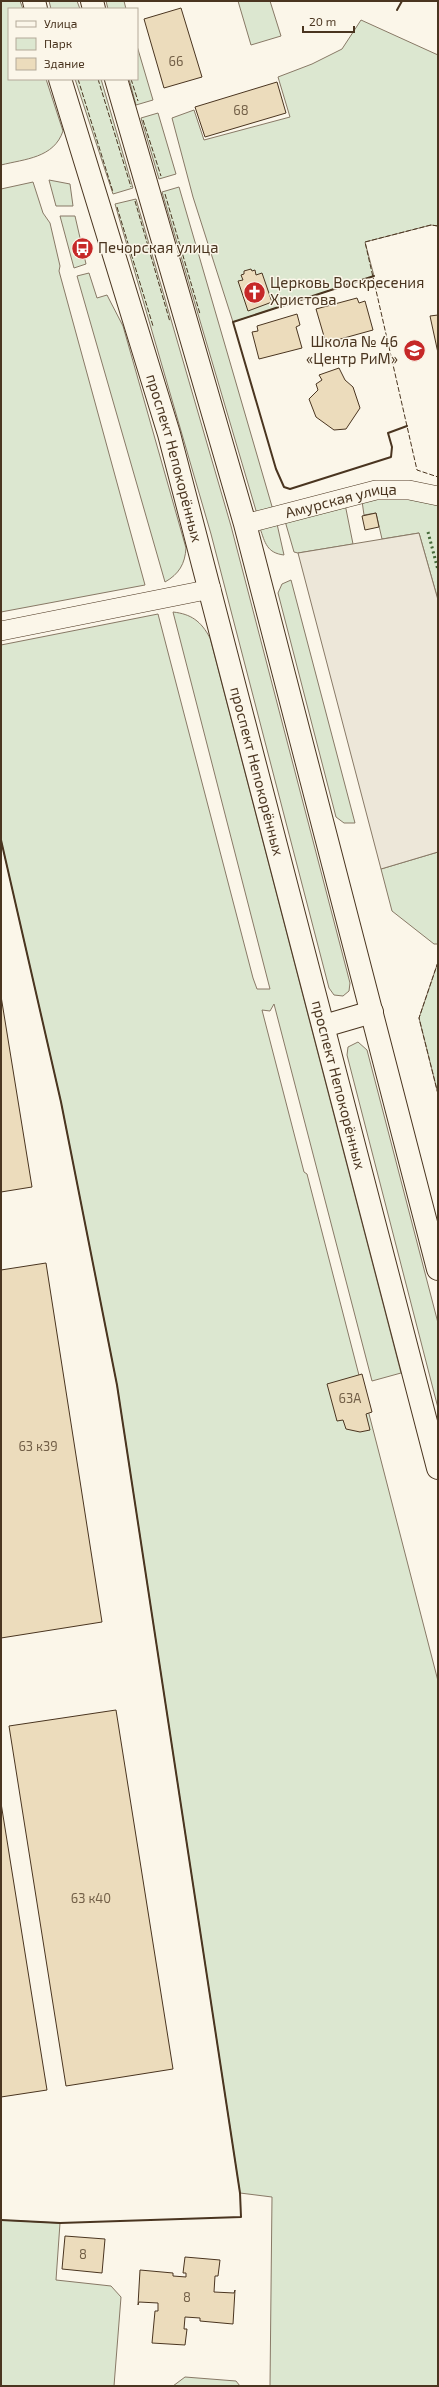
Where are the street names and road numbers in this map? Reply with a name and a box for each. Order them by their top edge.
street label: проспект Непокорённых [143,371,207,544]
street label: Амурская улица [283,479,397,521]
street label: проспект Непокорённых [227,685,288,858]
street label: проспект Непокорённых [309,998,370,1171]

